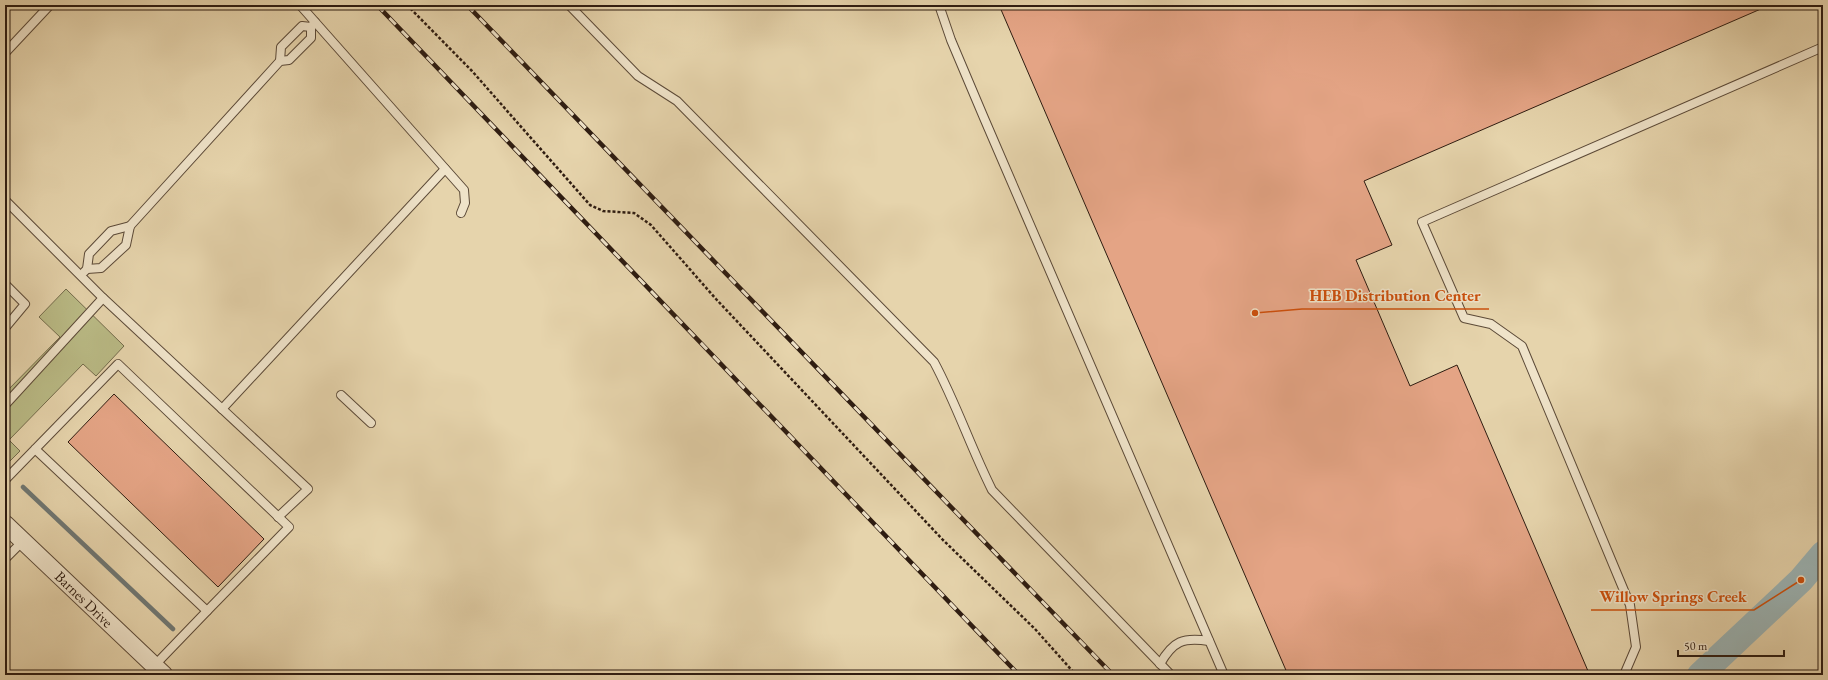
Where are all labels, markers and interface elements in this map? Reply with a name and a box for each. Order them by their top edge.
callout: HEB Distribution Center [1302,281,1489,309]
text: HEB Distribution Center [1309,285,1481,306]
street label: Barnes Drive [51,567,117,631]
callout: Willow Springs Creek [1591,582,1754,610]
text: Willow Springs Creek [1599,586,1747,607]
scale bar [1678,632,1784,658]
text: 50 m [1684,638,1708,654]

